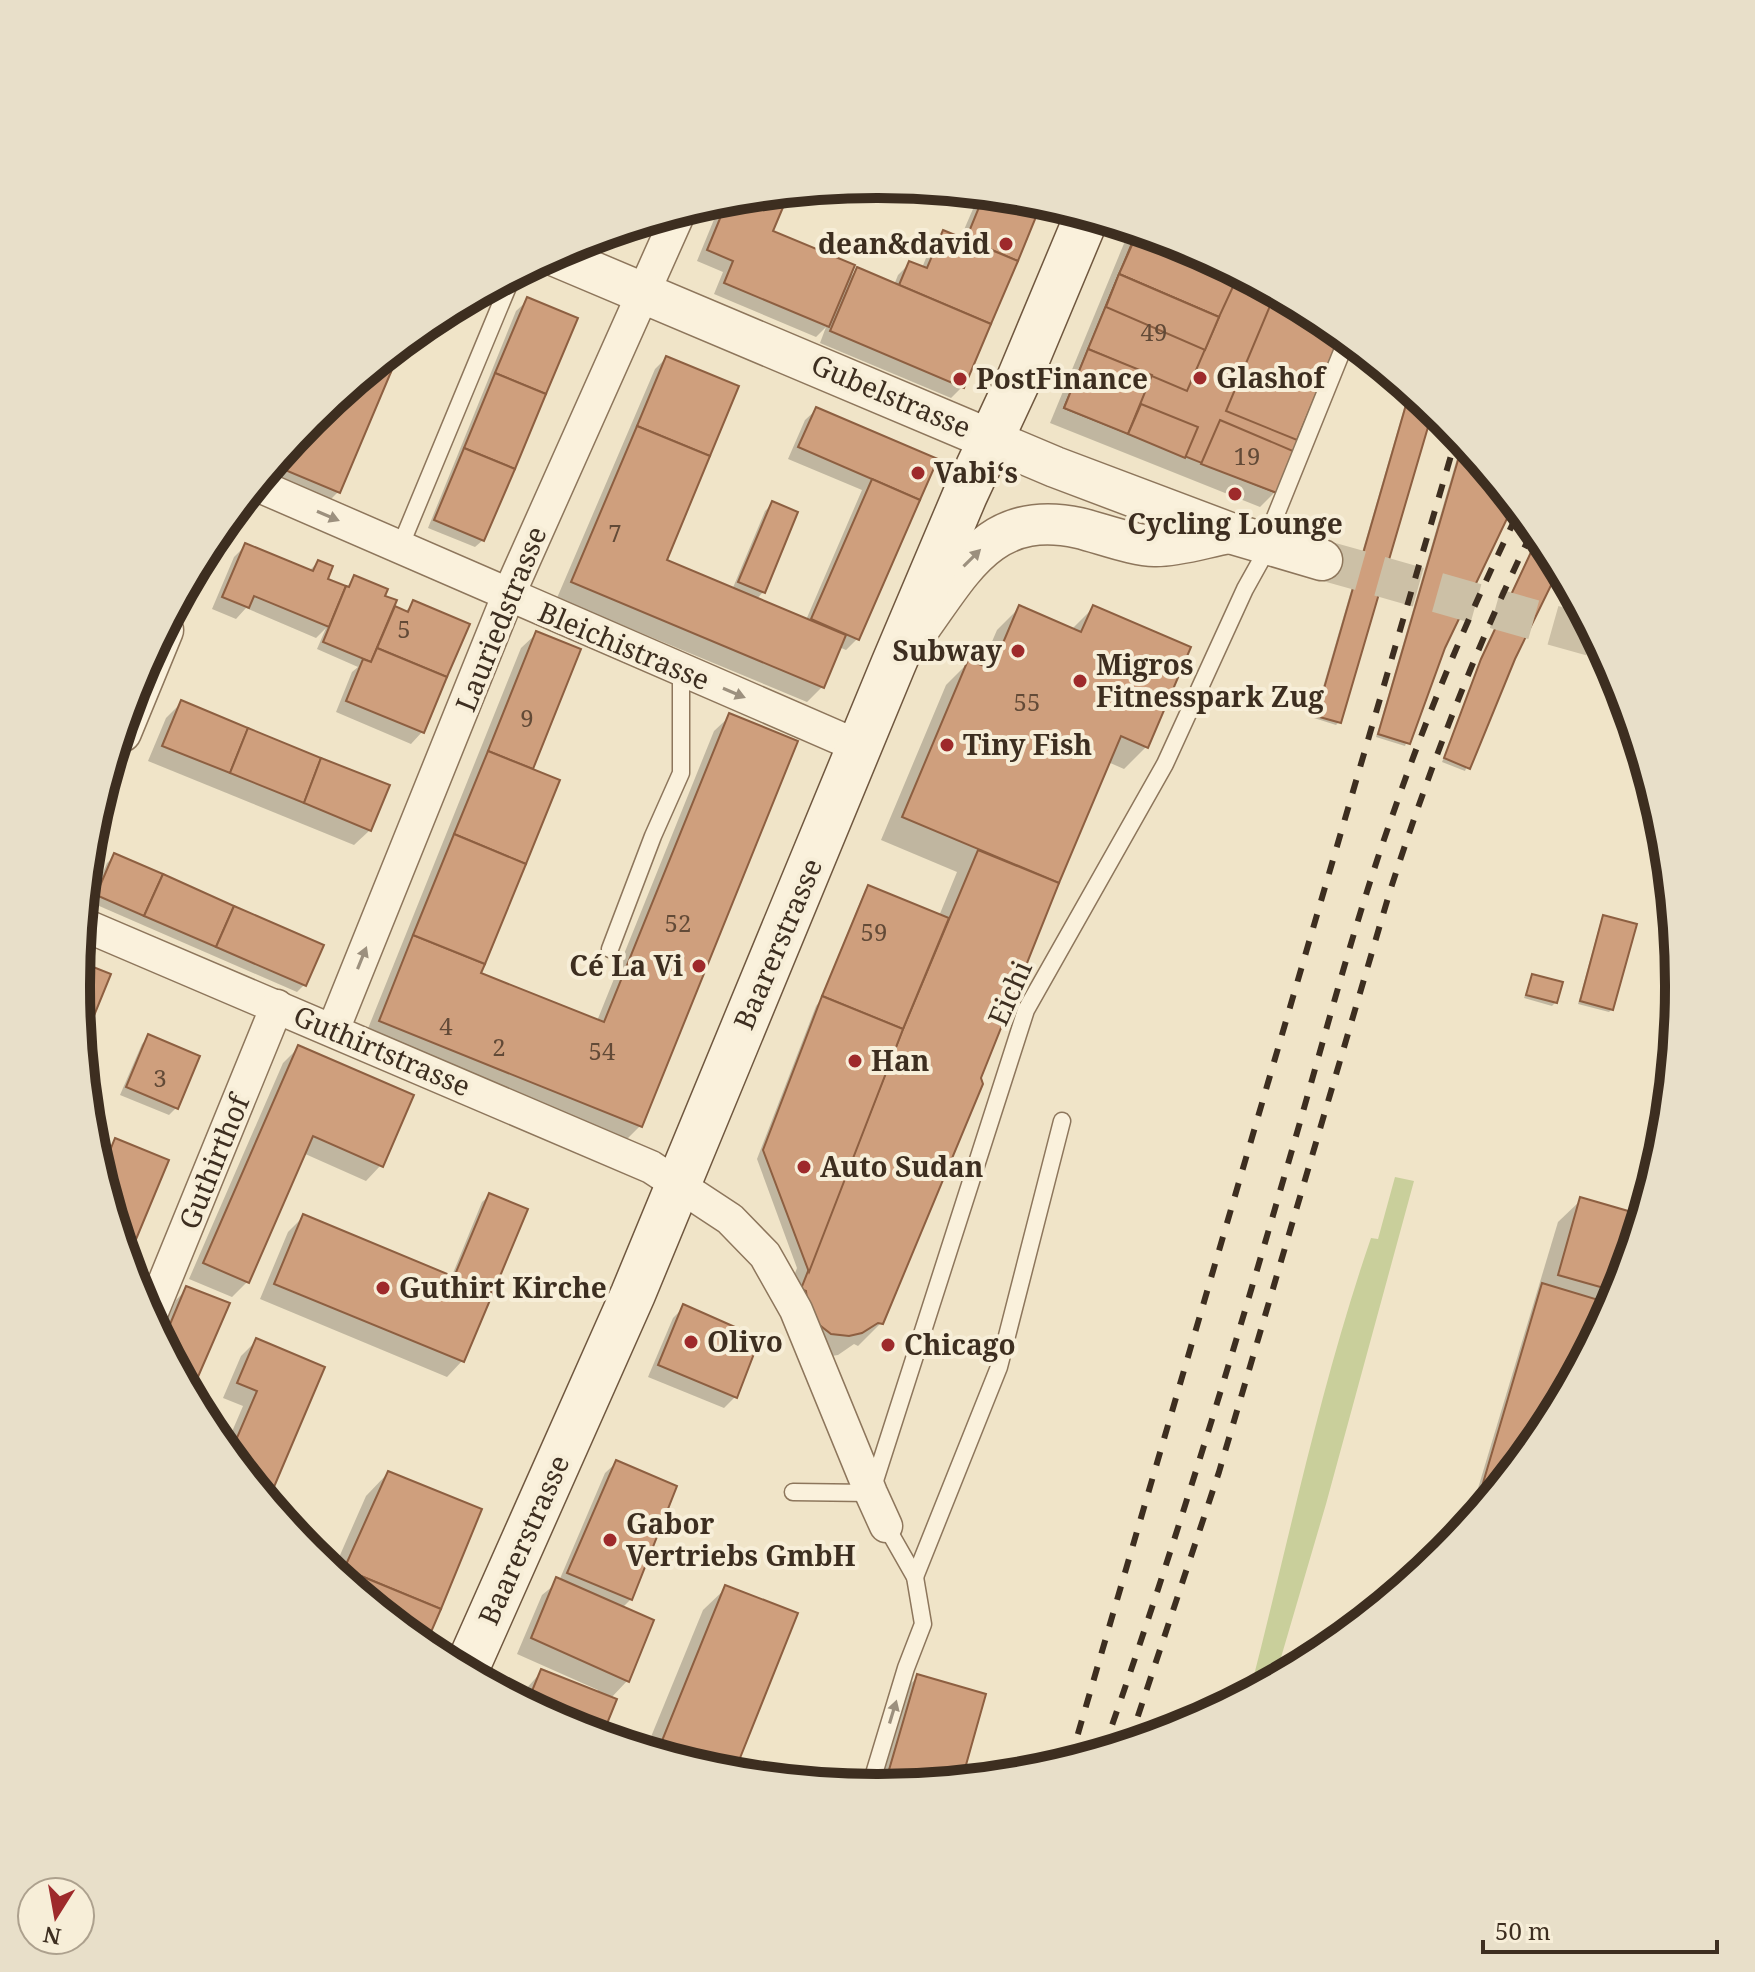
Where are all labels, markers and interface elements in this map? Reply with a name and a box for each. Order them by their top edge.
place label: dean&david [818,224,990,262]
marker: dean&david [997,235,1015,253]
house number: 49 [1141,315,1167,348]
street label: Gubelstrasse [806,344,977,446]
place label: Glashof [1216,358,1328,396]
place label: PostFinance [976,359,1148,397]
marker: Glashof [1191,369,1209,387]
marker: PostFinance [951,370,969,388]
house number: 19 [1234,439,1260,472]
place label: Vabi‘s [934,453,1018,491]
marker: Vabi‘s [909,464,927,482]
marker: Cycling Lounge [1226,485,1244,503]
place label: Cycling Lounge [1127,504,1343,542]
one-way arrow [316,510,340,523]
house number: 7 [608,516,622,549]
street label: Lauriedstrasse [446,520,554,717]
one-way arrow [963,548,982,567]
street label: Bleichistrasse [533,592,716,698]
house number: 5 [397,612,411,645]
place label: Subway [893,631,1003,669]
marker: Subway [1009,642,1027,660]
place label: Migros Fitnesspark Zug [1096,645,1324,715]
marker: Migros Fitnesspark Zug [1071,672,1089,690]
house number: 55 [1014,685,1040,718]
one-way arrow [722,687,746,700]
house number: 9 [520,701,534,734]
place label: Tiny Fish [963,725,1092,763]
marker: Tiny Fish [938,736,956,754]
street label: Baarerstrasse [724,852,830,1035]
house number: 52 [665,906,691,939]
house number: 59 [861,915,887,948]
one-way arrow [356,946,369,970]
place label: Cé La Vi [569,946,683,984]
street label: Eichi [978,954,1040,1031]
marker: Cé La Vi [690,957,708,975]
street label: Guthirtstrasse [288,996,477,1104]
house number: 4 [439,1009,453,1042]
house number: 2 [492,1030,506,1063]
house number: 54 [589,1034,616,1067]
place label: Han [871,1041,929,1079]
marker: Han [846,1052,864,1070]
house number: 3 [153,1061,167,1094]
street label: Guthirthof [169,1086,258,1234]
place label: Auto Sudan [820,1147,984,1185]
marker: Auto Sudan [795,1158,813,1176]
place label: Guthirt Kirche [399,1268,607,1306]
marker: Guthirt Kirche [374,1279,392,1297]
place label: Olivo [707,1322,783,1360]
place label: Chicago [904,1325,1016,1363]
marker: Olivo [682,1333,700,1351]
marker: Chicago [879,1336,897,1354]
street label: Baarerstrasse [469,1449,578,1631]
place label: Gabor Vertriebs GmbH [626,1504,856,1574]
marker: Gabor Vertriebs GmbH [601,1531,619,1549]
one-way arrow [887,1700,900,1724]
north arrow [16,1876,96,1956]
scale bar [1483,1904,1717,1954]
text: 50 m [1495,1914,1551,1947]
text: N [41,1920,63,1953]

